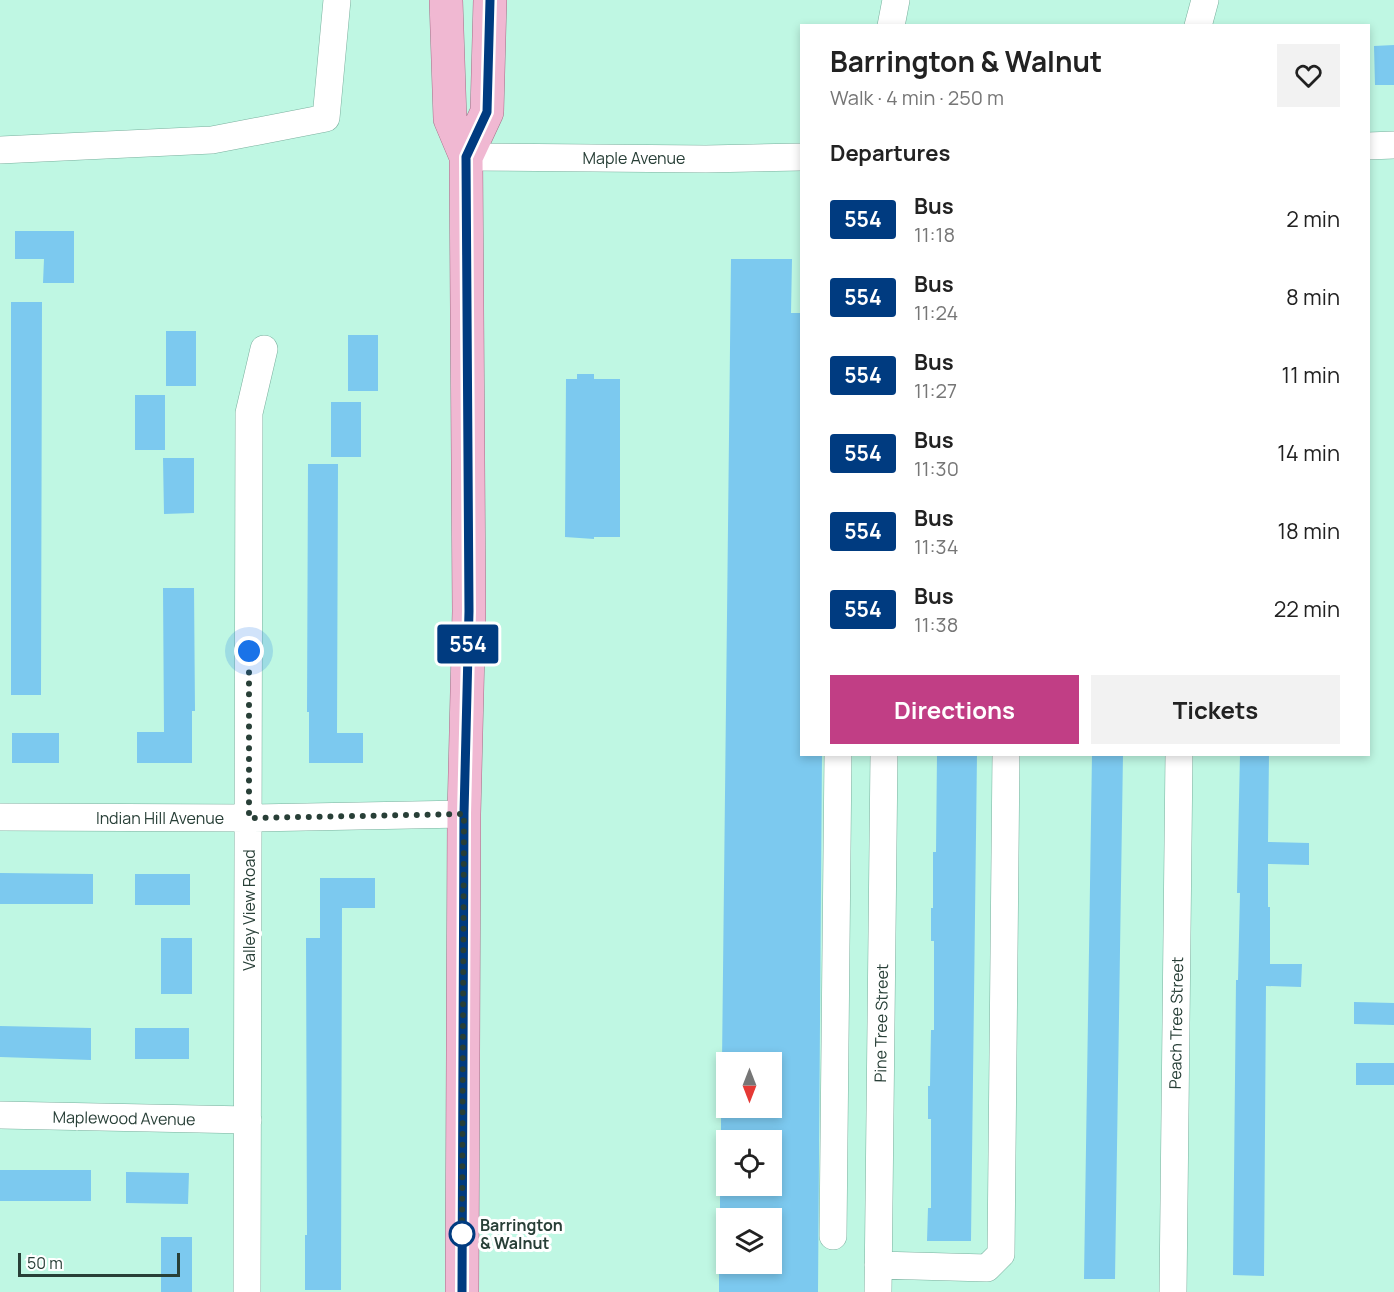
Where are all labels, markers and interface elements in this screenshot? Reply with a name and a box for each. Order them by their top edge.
text: Barrington & Walnut [830,42,1102,80]
button: heart [1277,44,1340,107]
text: Walk · 4 min · 250 m [830,84,1004,111]
text: Departures [830,138,950,168]
street label: Maple Avenue [583,147,685,169]
text: Bus [914,191,954,221]
text: 2 min [1286,204,1340,234]
text: 554 [844,205,882,233]
text: 11:18 [914,221,955,248]
text: Bus [914,269,954,299]
text: 8 min [1286,282,1340,312]
text: 554 [844,283,882,311]
text: 11:24 [914,299,958,326]
text: Bus [914,347,954,377]
text: 11 min [1282,360,1340,390]
text: 554 [844,361,882,389]
text: 11:27 [914,377,957,404]
text: Bus [914,425,954,455]
text: 14 min [1277,438,1340,468]
text: 554 [844,439,882,467]
text: 11:30 [914,455,959,482]
text: Bus [914,503,954,533]
text: 18 min [1277,516,1340,546]
text: 554 [844,517,882,545]
text: 11:34 [914,533,958,560]
text: Bus [914,581,954,611]
text: 22 min [1274,594,1340,624]
text: 554 [844,595,882,623]
text: 11:38 [914,611,958,638]
line badge: 554 [434,624,502,664]
text: 554 [449,630,487,658]
your location [234,636,264,666]
button: Directions [830,675,1079,744]
button: Tickets [1091,675,1340,744]
street label: Indian Hill Avenue [96,807,224,829]
street label: Valley View Road [238,849,260,971]
street label: Peach Tree Street [1164,957,1188,1089]
street label: Pine Tree Street [869,963,893,1083]
north arrow [716,1052,782,1118]
map controls [716,1052,782,1274]
street label: Maplewood Avenue [52,1106,196,1130]
button: locate [716,1130,782,1196]
button: layers [716,1208,782,1274]
place label: Barrington & Walnut [480,1214,563,1254]
marker: Barrington & Walnut [449,1221,475,1247]
scale bar [18,1250,180,1278]
text: 50 m [27,1252,63,1274]

